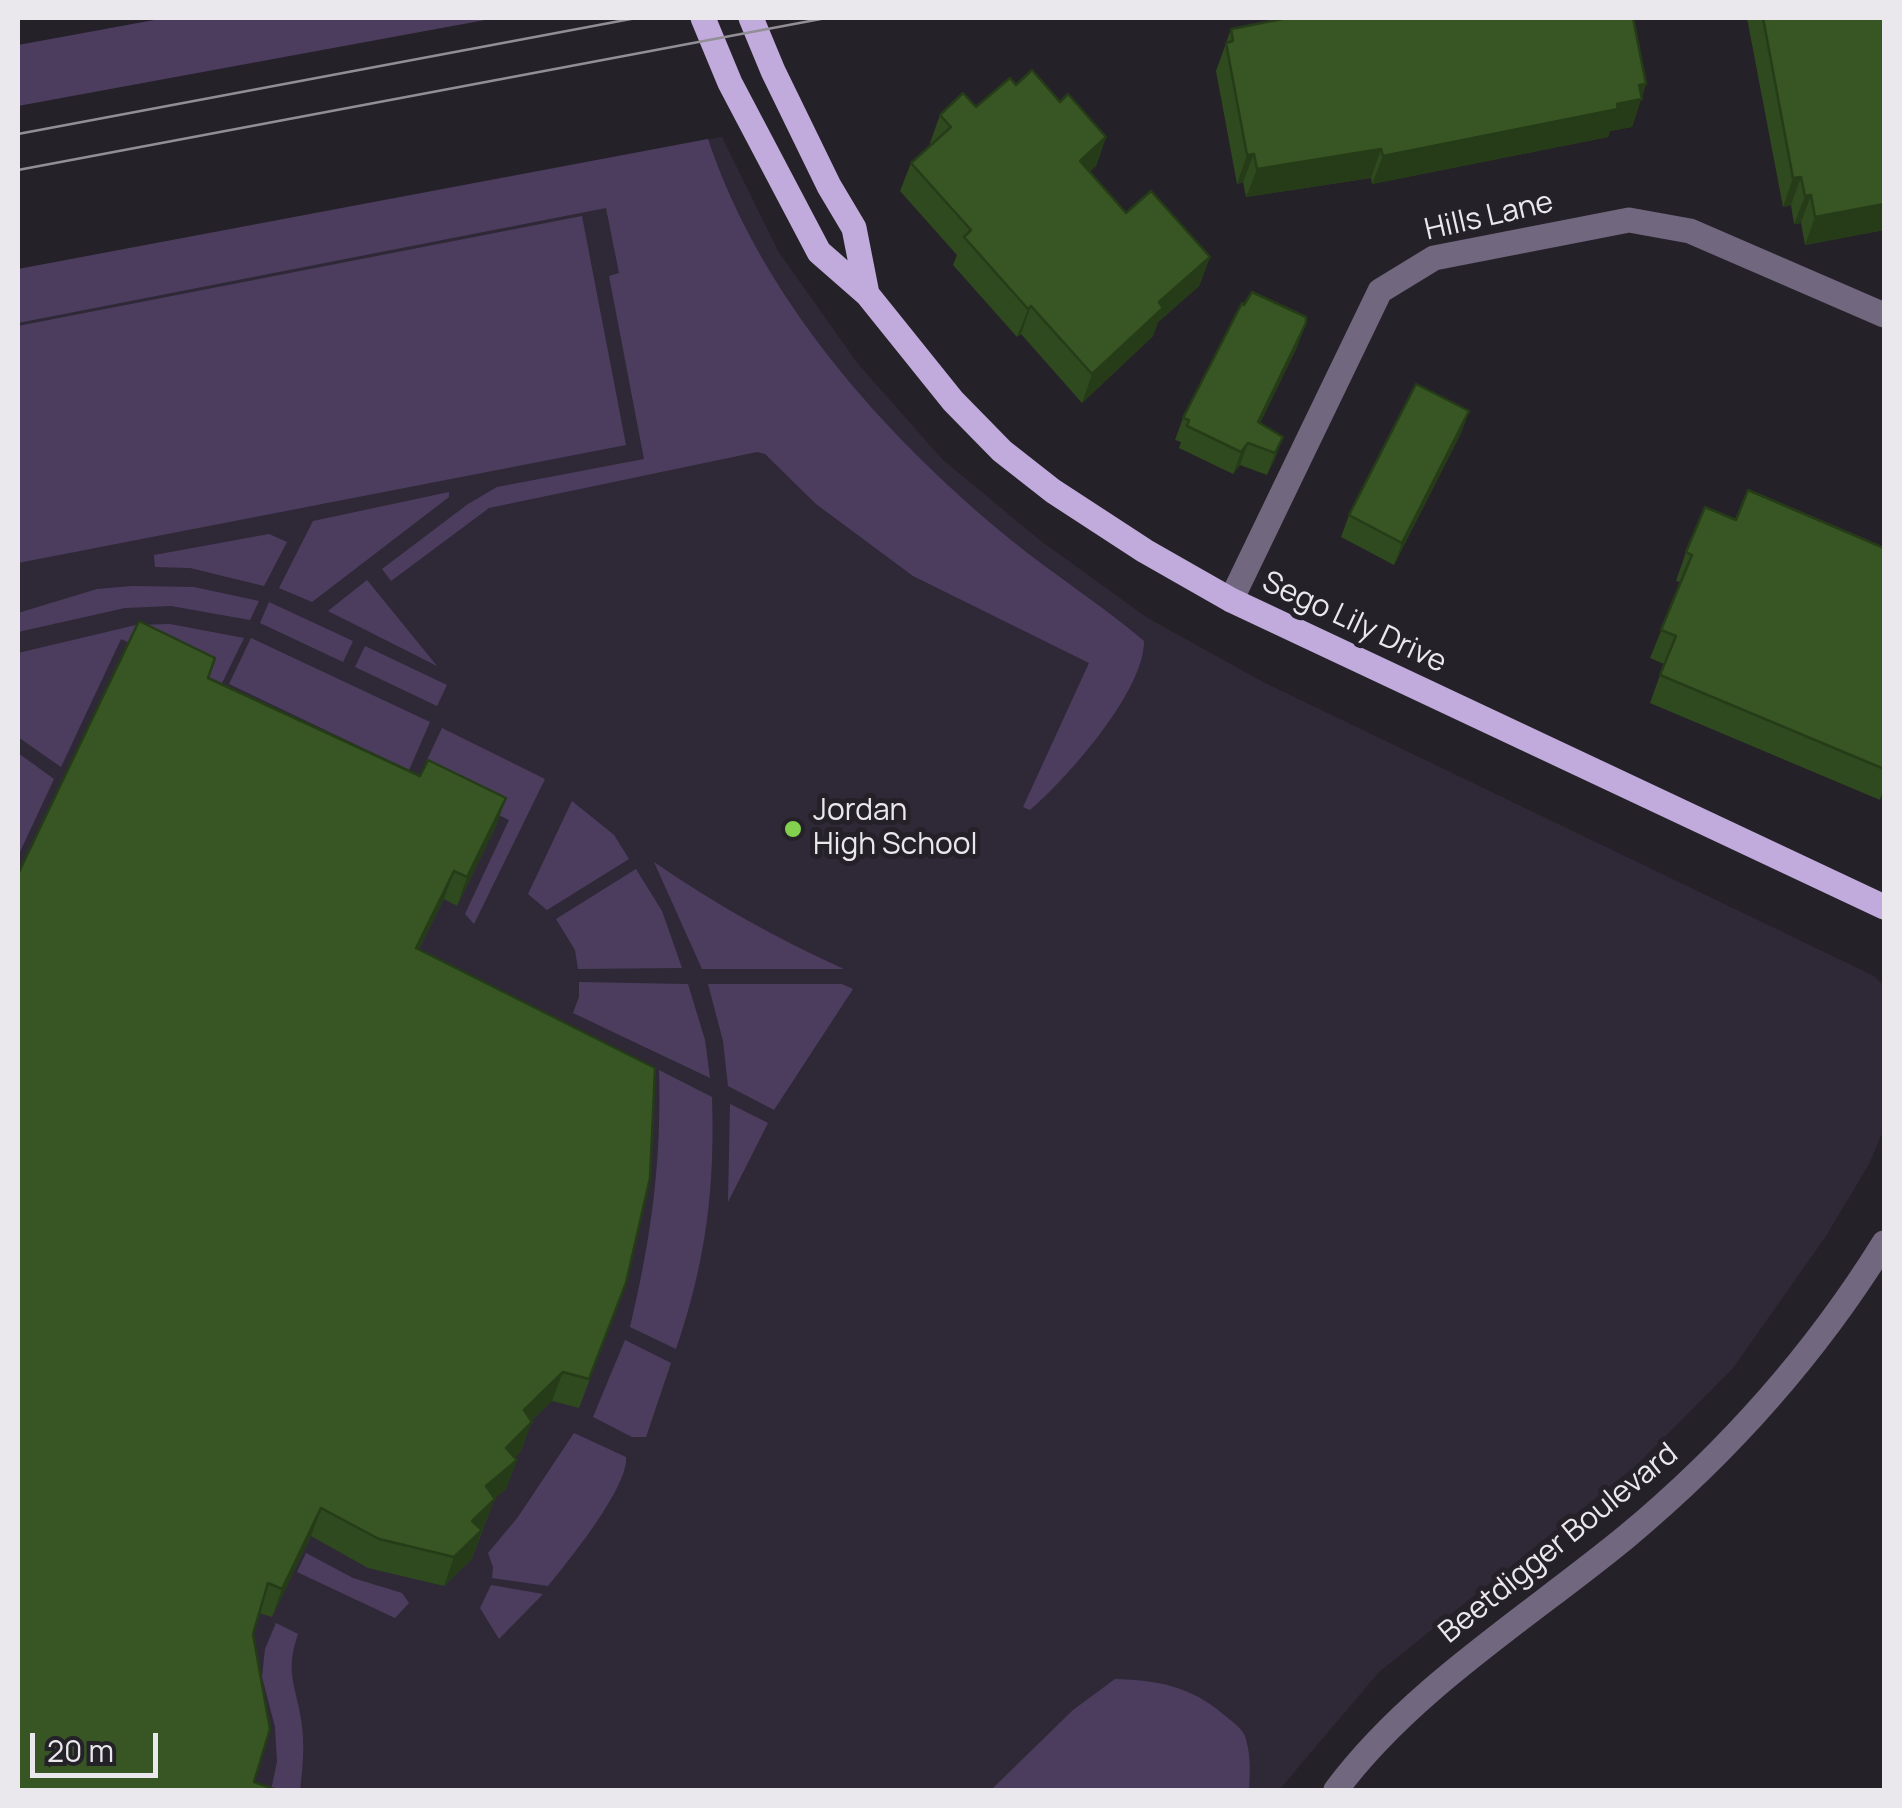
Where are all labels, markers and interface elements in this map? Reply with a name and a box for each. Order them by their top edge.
street label: Hills Lane [1421,185,1557,249]
street label: Sego Lily Drive [1256,565,1452,681]
place label: Jordan High School [813,794,978,864]
marker: Jordan High School [782,818,804,840]
street label: Beetdigger Boulevard [1432,1437,1686,1651]
scale bar [35,1713,162,1775]
text: 20 m [47,1730,114,1771]

